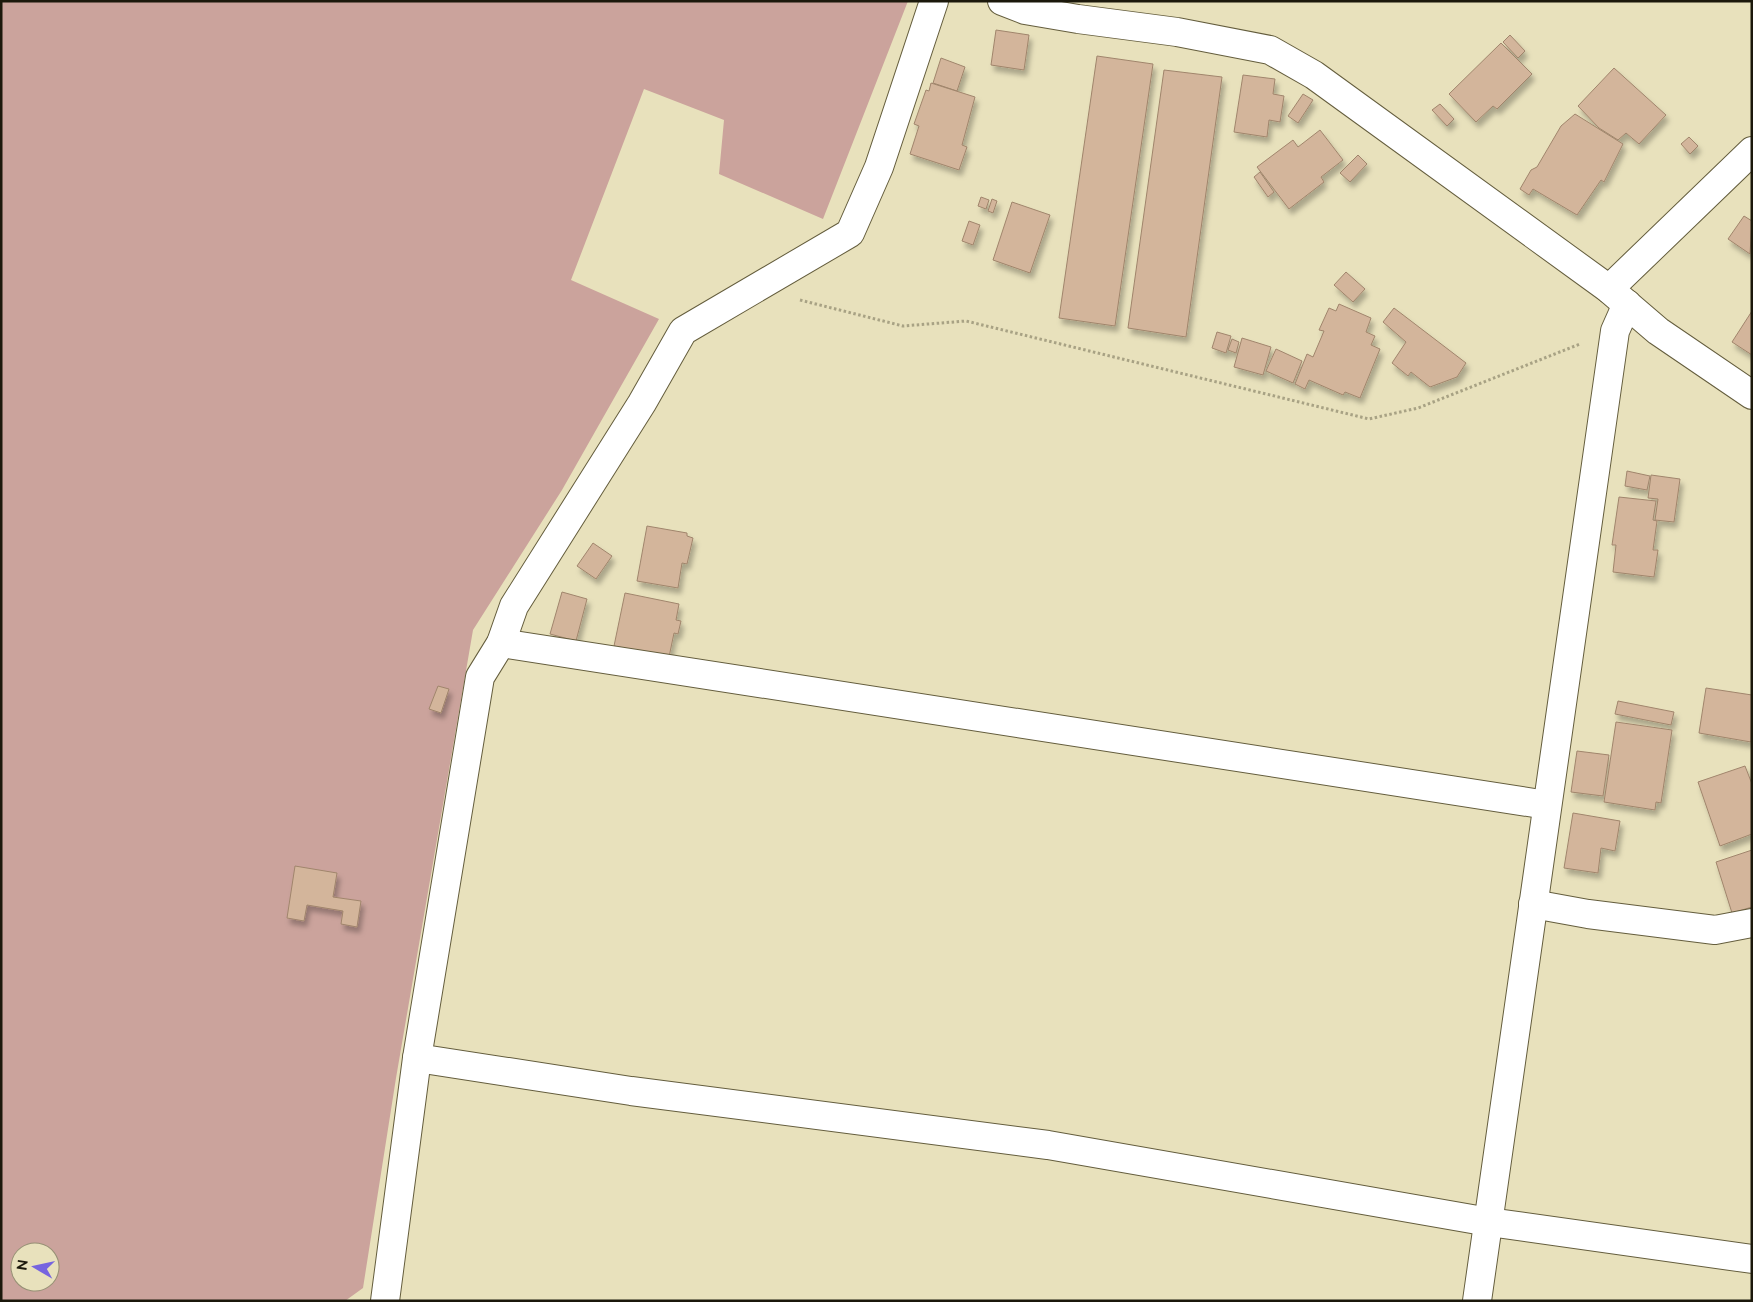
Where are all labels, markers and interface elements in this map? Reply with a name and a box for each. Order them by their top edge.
north arrow [10,1242,60,1292]
text: N [13,1258,31,1271]

